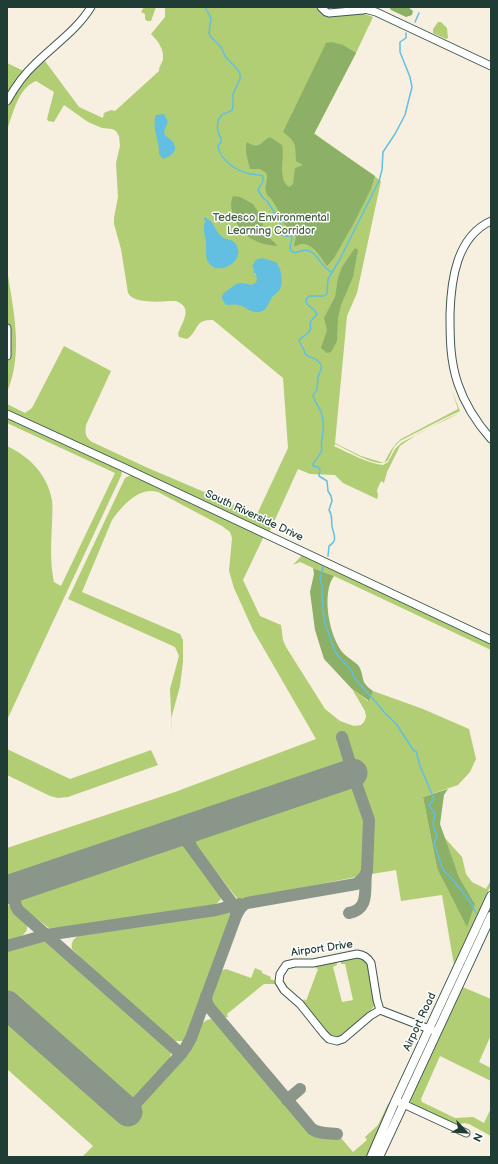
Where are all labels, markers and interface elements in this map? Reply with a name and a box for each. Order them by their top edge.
park label: Tedesco Environmental Learning Corridor [213,211,329,237]
street label: South Riverside Drive [203,487,305,545]
street label: Airport Drive [290,938,354,960]
street label: Airport Road [401,991,439,1053]
north arrow [446,1112,486,1152]
text: N [470,1131,485,1144]

